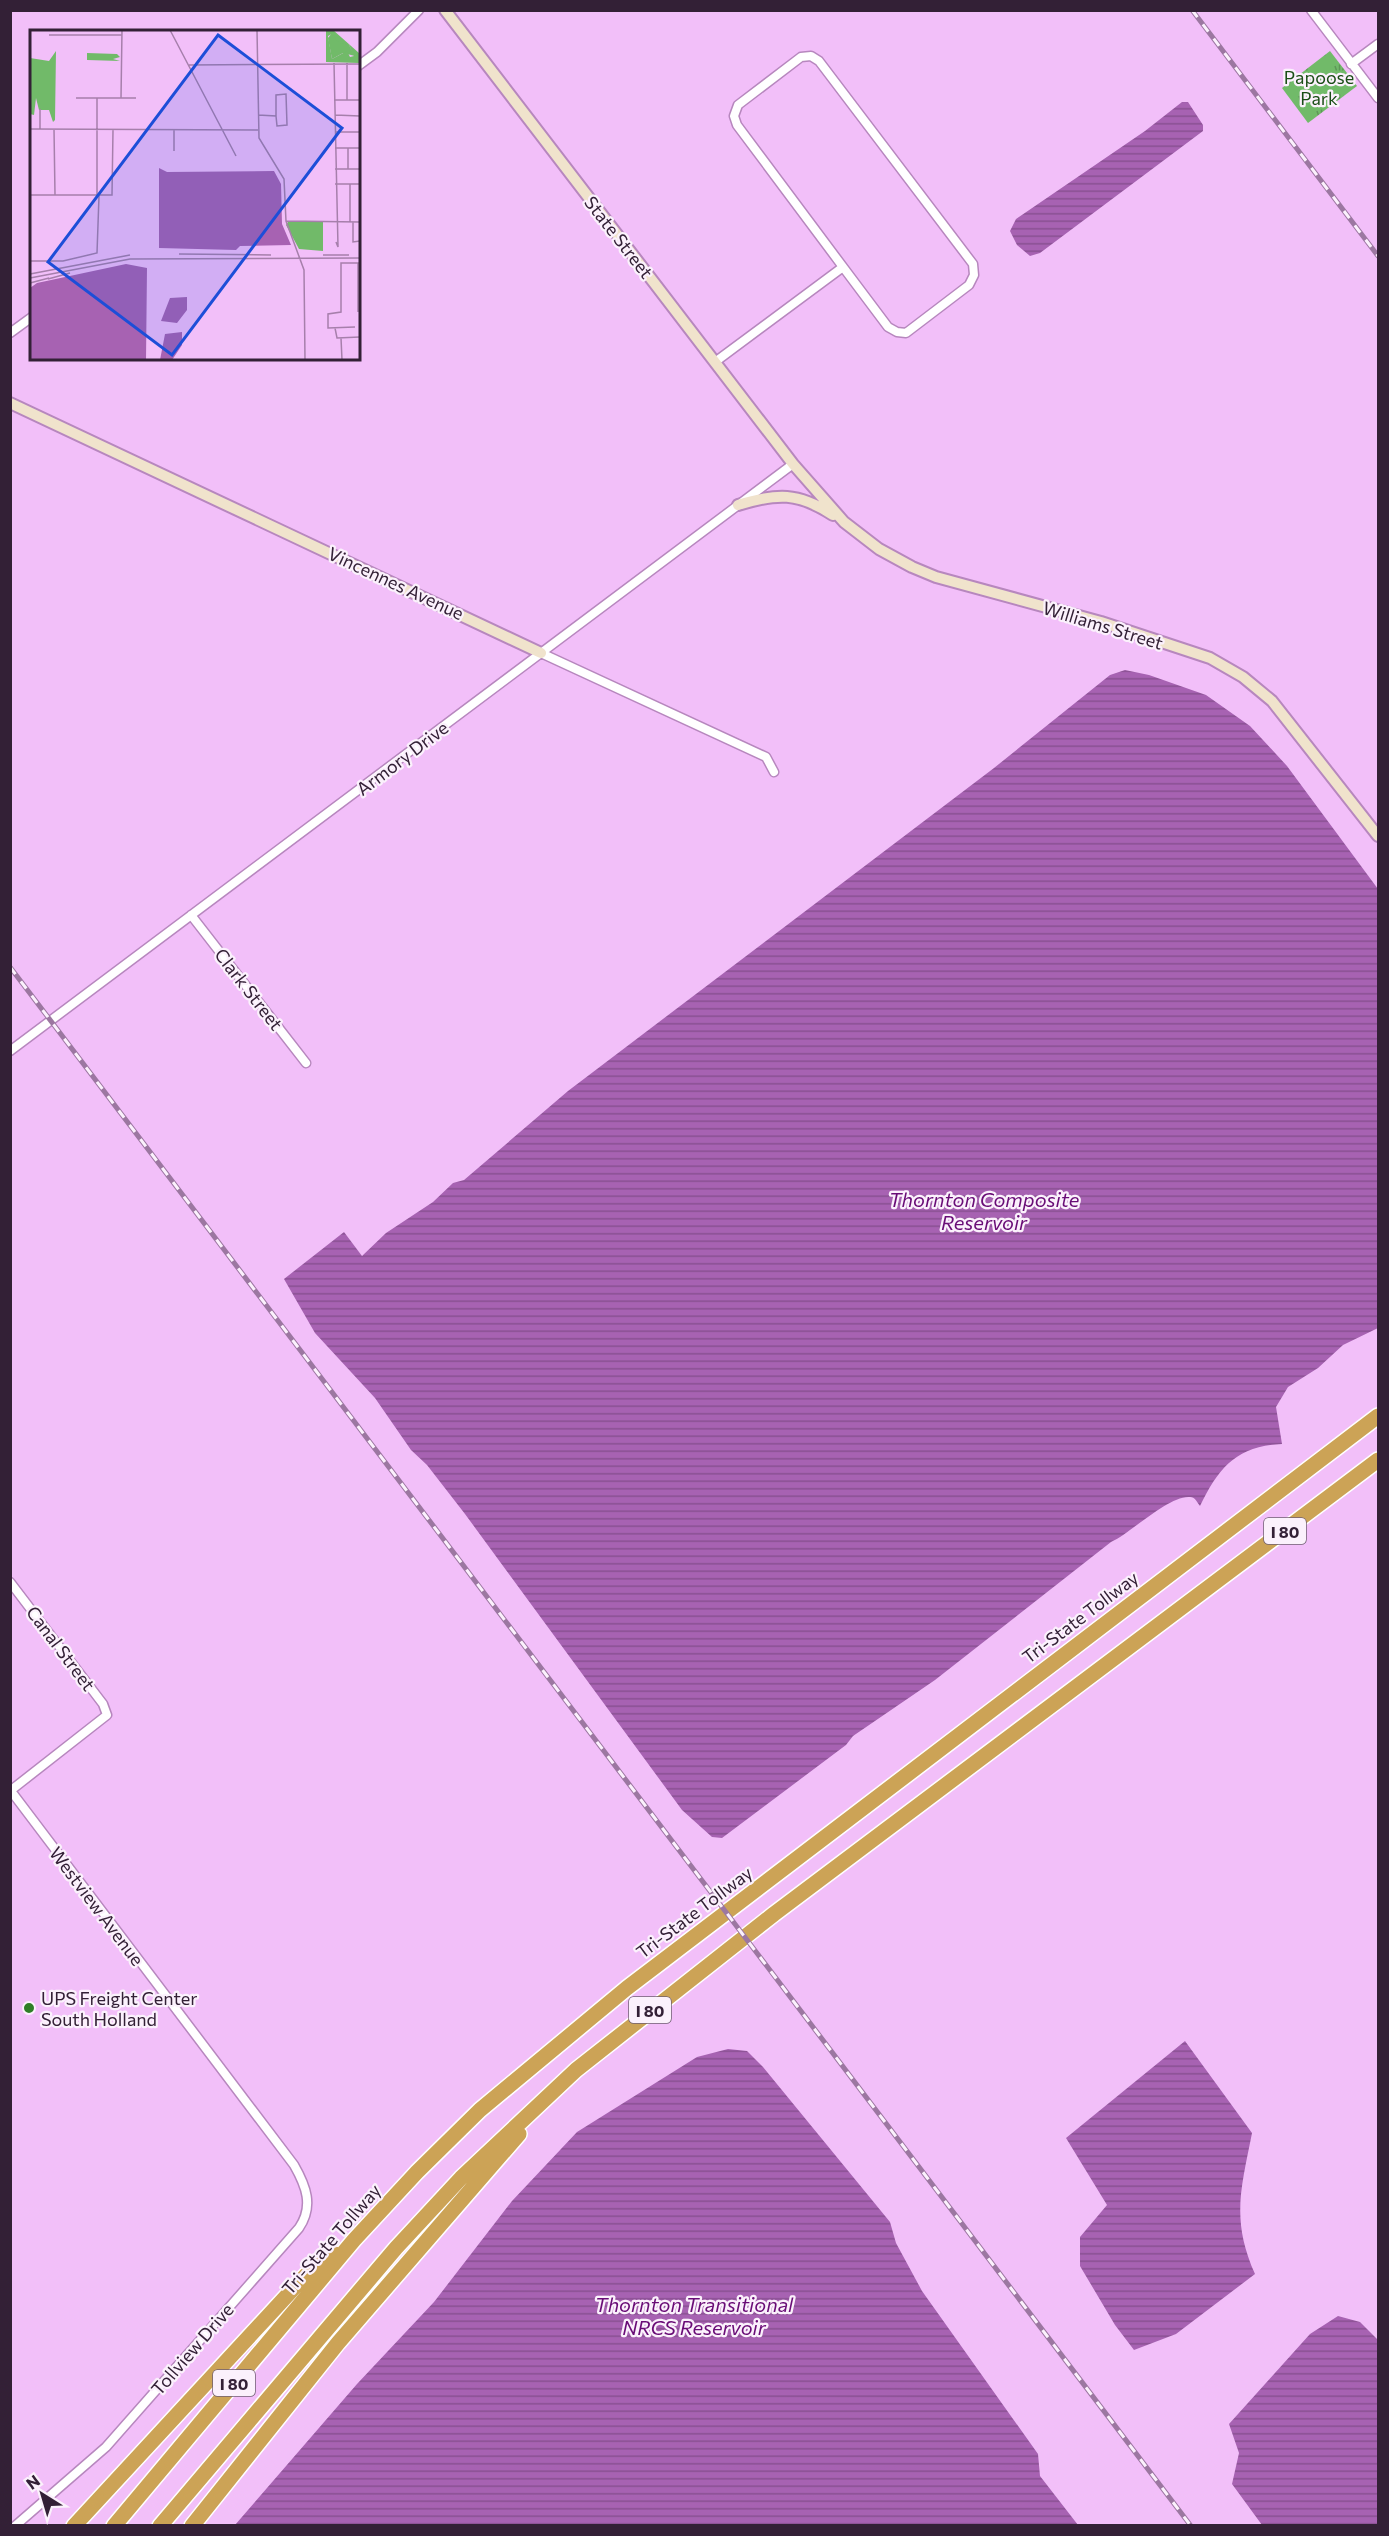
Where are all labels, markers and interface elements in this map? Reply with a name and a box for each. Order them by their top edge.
inset map [30,30,360,360]
park label: Papoose Park [1284,66,1354,109]
street label: State Street [580,192,658,282]
street label: Vincennes Avenue [325,542,467,624]
street label: Williams Street [1040,596,1166,654]
street label: Armory Drive [352,716,452,800]
street label: Clark Street [210,944,288,1034]
water label: Thornton Composite Reservoir [889,1187,1080,1234]
road number: I 80 [1264,1518,1306,1544]
street label: Tri-State Tollway [1018,1566,1142,1668]
street label: Canal Street [22,1601,100,1695]
street label: Westview Avenue [45,1842,149,1970]
street label: Tri-State Tollway [632,1861,756,1963]
place label: UPS Freight Center South Holland [41,1987,197,2030]
road number: I 80 [629,1997,671,2023]
marker: UPS Freight Center South Holland [22,2001,36,2015]
street label: Tri-State Tollway [277,2179,385,2299]
water label: Thornton Transitional NRCS Reservoir [595,2292,794,2339]
street label: Tollview Drive [146,2299,238,2399]
road number: I 80 [213,2370,255,2396]
north arrow [12,2464,72,2524]
text: N [22,2470,43,2493]

